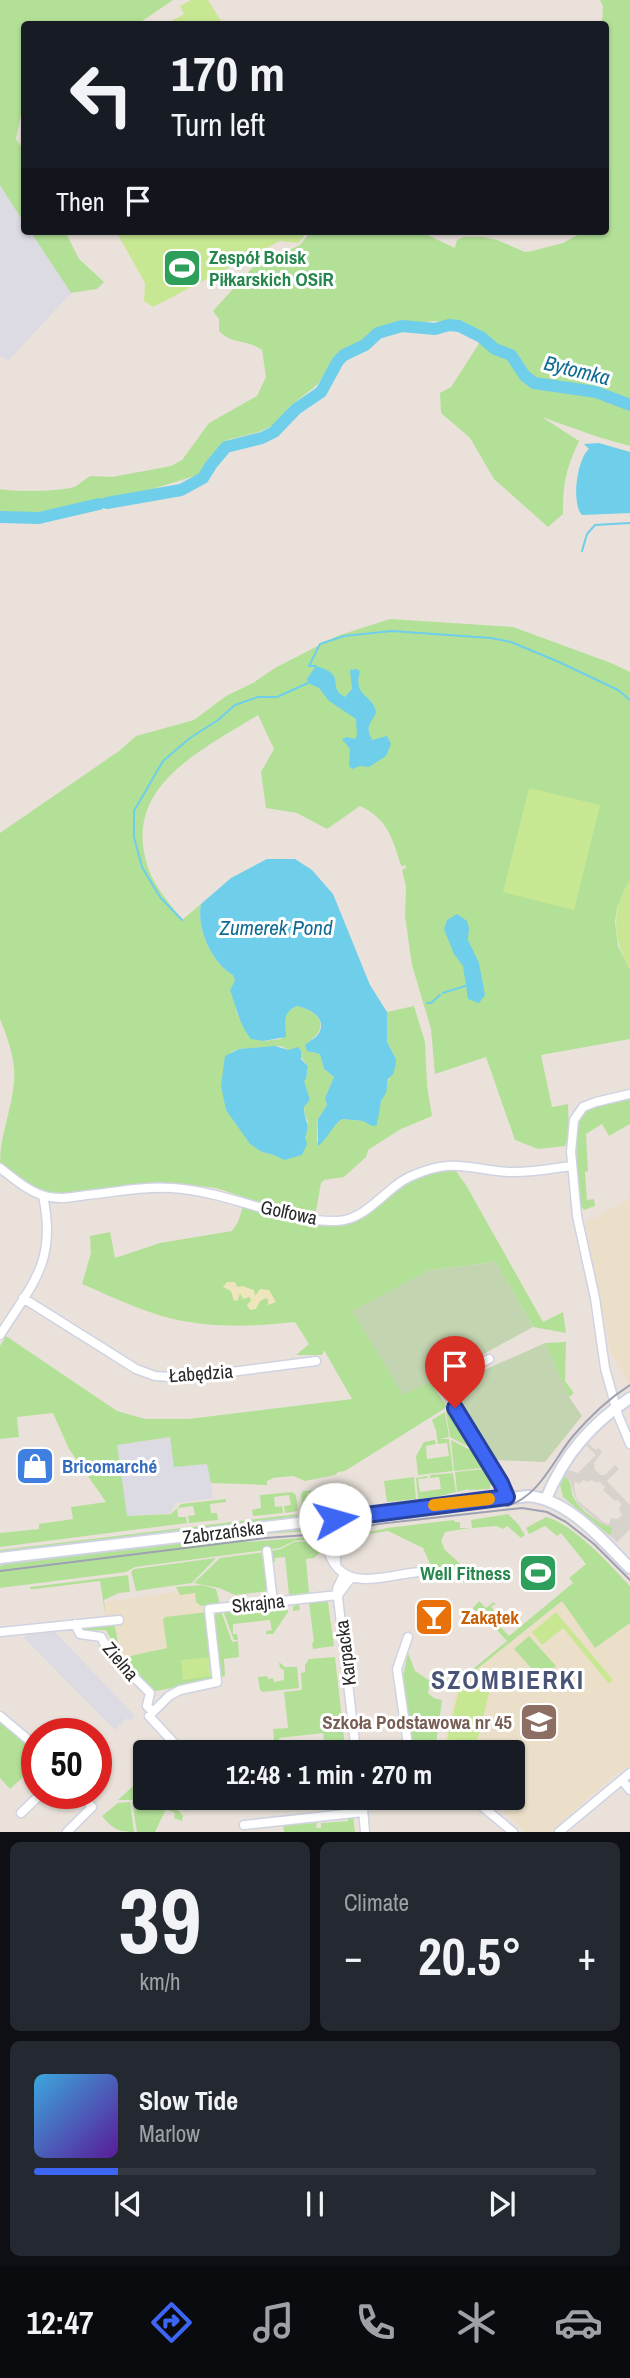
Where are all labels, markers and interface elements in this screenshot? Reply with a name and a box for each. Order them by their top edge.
text: 170 m [171,40,285,106]
icon: left [56,49,147,140]
text: Turn left [171,103,265,146]
icon: arrive [119,182,157,220]
text: Then [56,184,105,219]
place label: Zespół Boisk Piłkarskich OSiR [209,244,334,292]
sports icon: Zespół Boisk Piłkarskich OSiR [161,247,203,289]
water label: Bytomka [541,348,613,392]
water label: Zumerek Pond [219,913,333,942]
street label: Golfowa [258,1193,320,1231]
pin [425,1336,485,1408]
icon: arrive [436,1347,474,1385]
street label: Łabędzia [168,1358,234,1388]
shop icon: Bricomarché [14,1445,56,1487]
place label: Bricomarché [62,1453,158,1479]
position arrow [298,1482,372,1556]
street label: Zabrzańska [181,1514,265,1550]
sports icon: Well Fitness [517,1552,559,1594]
place label: Well Fitness [420,1560,511,1586]
street label: Skrajna [230,1587,286,1619]
bar icon: Zakątek [413,1596,455,1638]
place label: Zakątek [461,1604,519,1630]
street label: Karpacka [328,1618,362,1687]
street label: Zielna [97,1636,145,1686]
district label: SZOMBIERKI [431,1662,585,1697]
school or university icon: Szkoła Podstawowa nr 45 [518,1701,560,1743]
place label: Szkoła Podstawowa nr 45 [322,1709,512,1735]
speed limit sign: 50 [21,1718,112,1809]
text: 12:48 · 1 min · 270 m [226,1757,432,1792]
text: 39 [119,1859,202,1981]
text: Climate [344,1887,409,1918]
text: 20.5° [418,1921,522,1991]
text: − [344,1931,362,1982]
text: + [578,1931,596,1982]
text: km/h [140,1966,180,1997]
text: Slow Tide [139,2083,238,2118]
text: Marlow [139,2118,200,2149]
icon: previous [109,2185,147,2223]
icon: pause [296,2185,334,2223]
icon: next [483,2185,521,2223]
icon: directions [147,2298,196,2347]
icon: music [249,2298,298,2347]
icon: phone [351,2298,400,2347]
icon: climate [452,2298,501,2347]
icon: car [554,2298,603,2347]
text: 12:47 [26,2301,94,2344]

